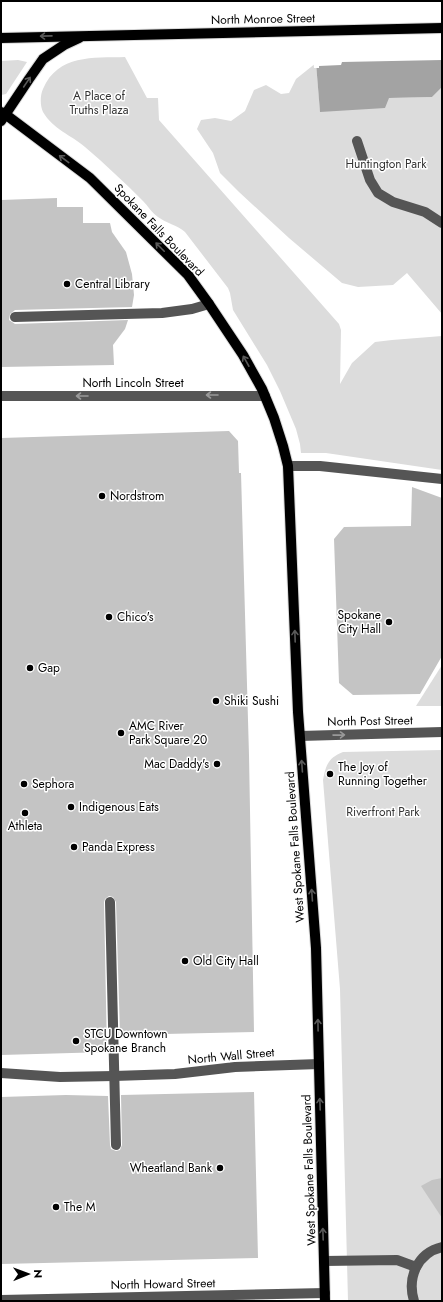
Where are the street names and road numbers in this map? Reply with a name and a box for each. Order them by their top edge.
street label: North Monroe Street [211,9,315,29]
street label: Spokane Falls Boulevard [110,180,208,280]
street label: North Lincoln Street [82,374,184,392]
street label: North Post Street [327,711,413,731]
street label: West Spokane Falls Boulevard [281,771,309,923]
street label: North Wall Street [187,1043,275,1069]
street label: West Spokane Falls Boulevard [297,1094,321,1246]
street label: North Howard Street [110,1274,216,1294]

